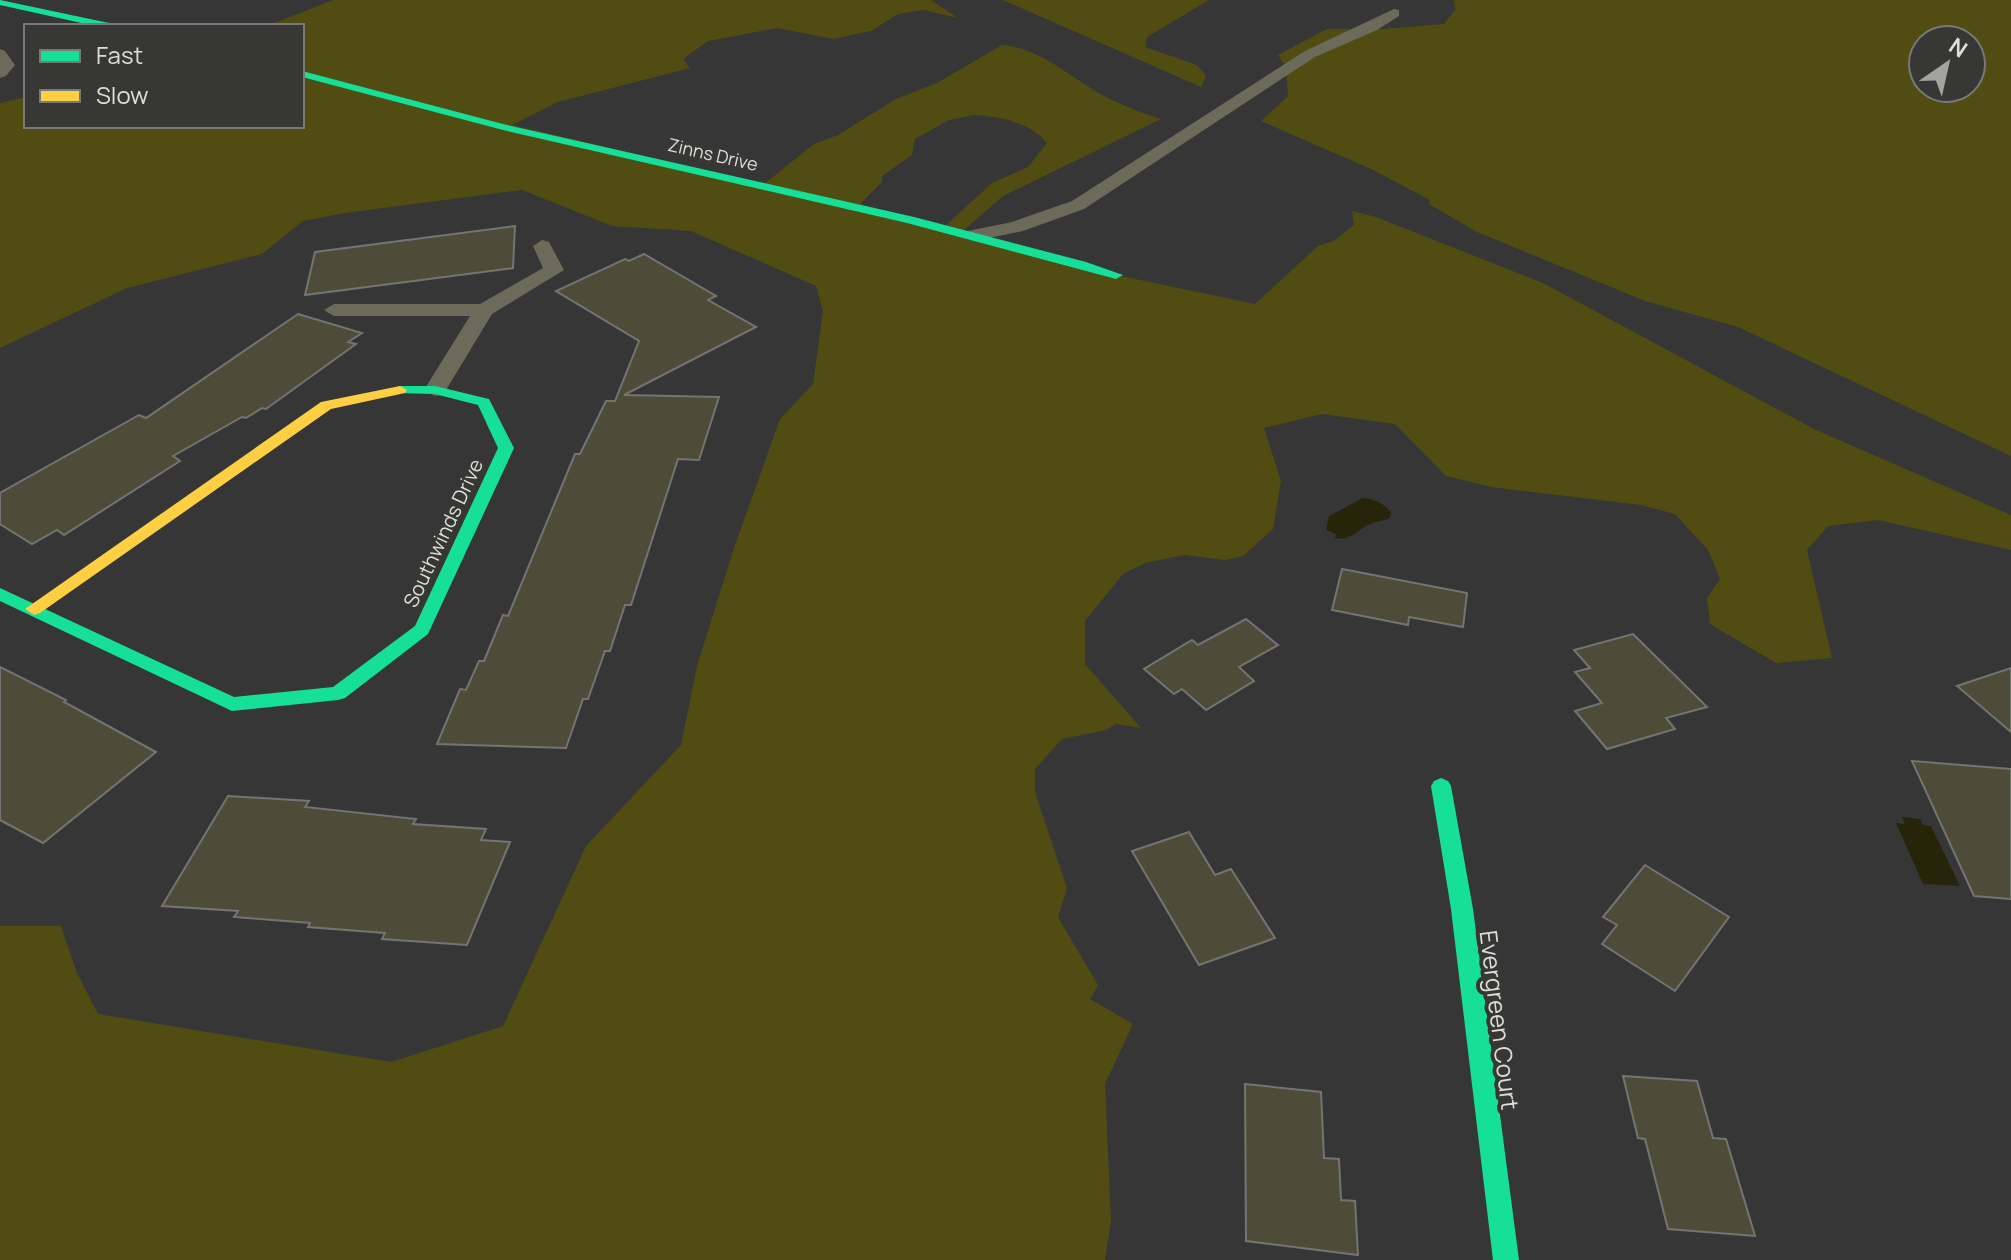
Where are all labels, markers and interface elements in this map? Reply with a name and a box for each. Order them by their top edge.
legend [24,24,304,128]
north arrow [1907,24,1987,104]
text: N [1943,31,1973,64]
text: Fast [96,38,143,71]
text: Slow [96,78,149,111]
street label: Zinns Drive [666,132,760,176]
street label: Southwinds Drive [397,454,489,612]
street label: Evergreen Court [1473,928,1527,1112]

